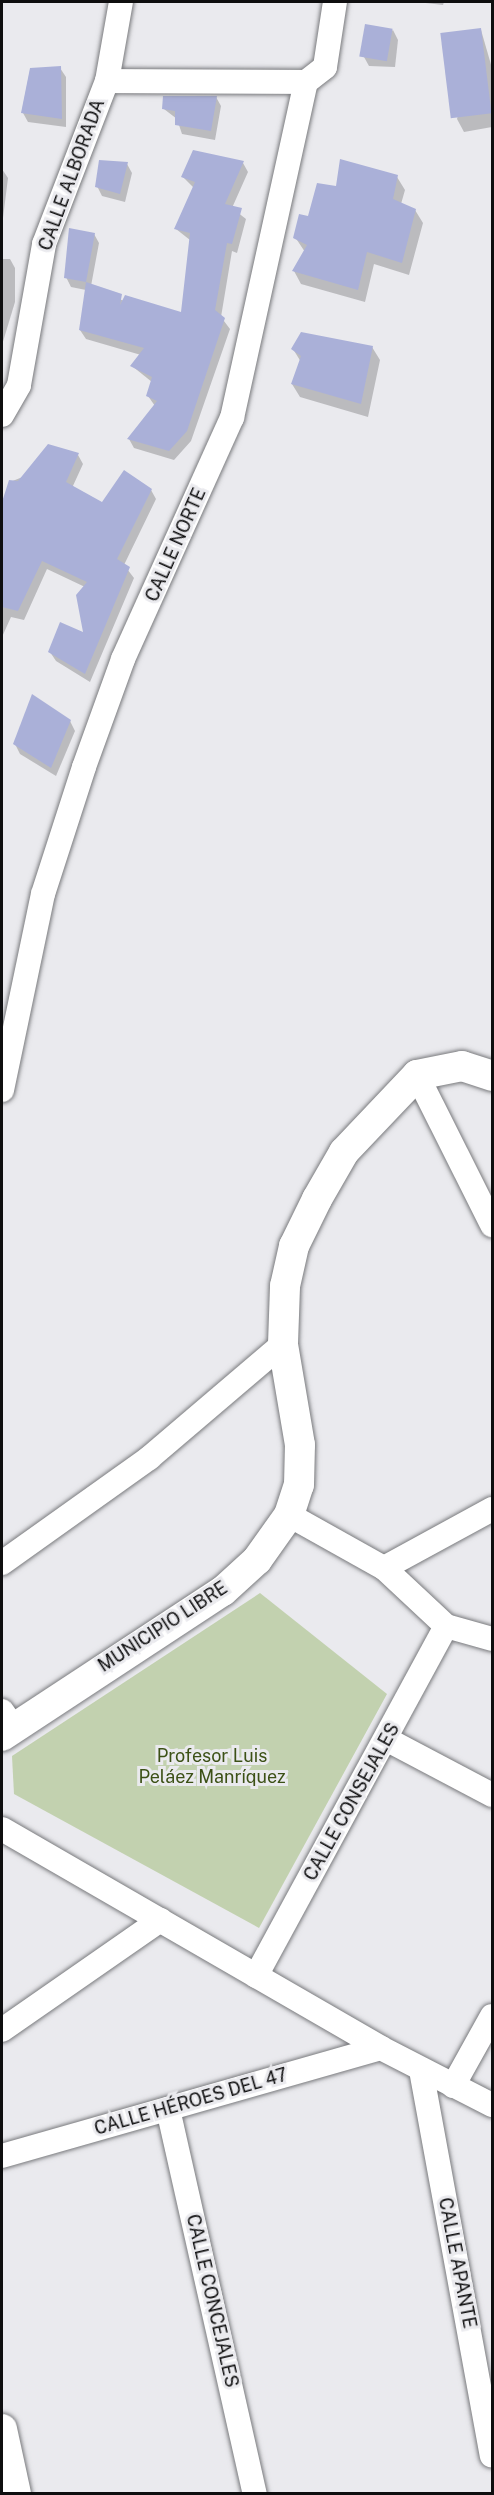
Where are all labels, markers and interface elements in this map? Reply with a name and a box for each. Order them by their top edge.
street label: CALLE ALBORADA [35,96,109,254]
street label: CALLE NORTE [141,485,211,605]
street label: MUNICIPIO LIBRE [94,1577,232,1677]
street label: CALLE CONSEJALES [300,1719,404,1885]
park label: Profesor Luis Peláez Manríquez [138,1746,286,1788]
street label: CALLE HÉROES DEL 47 [92,2064,290,2140]
street label: CALLE APANTE [434,2196,480,2330]
street label: CALLE CONCEJALES [182,2212,242,2390]

